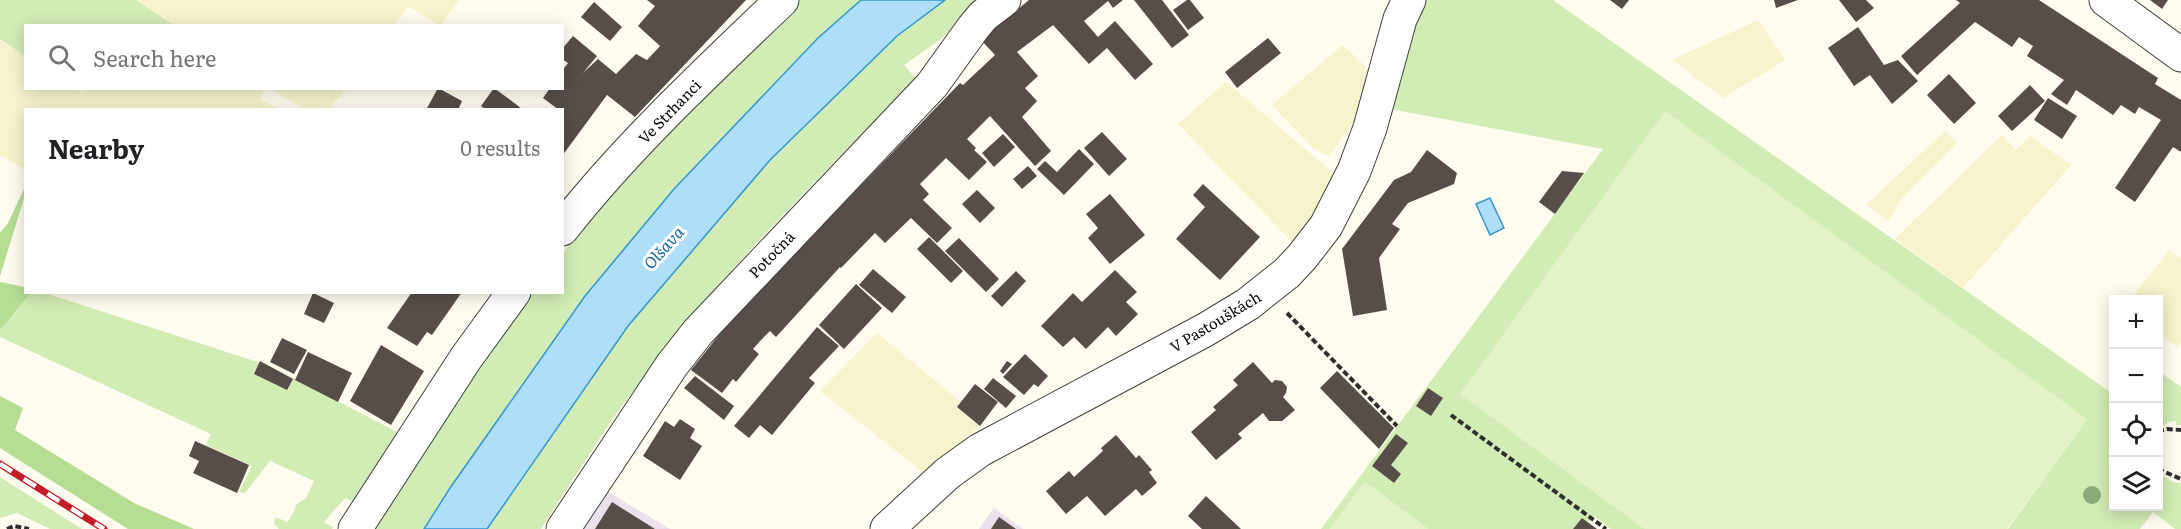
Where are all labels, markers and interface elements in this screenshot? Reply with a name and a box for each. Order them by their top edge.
search box [24,24,564,90]
icon: search [45,41,78,74]
text: Search here [93,41,216,74]
street label: Ve Strhanci [632,74,706,148]
text: Nearby [48,128,144,167]
text: 0 results [460,132,540,162]
water label: Olšava [637,219,689,274]
street label: Potočná [743,225,800,283]
street label: V Pastouškách [1165,285,1265,357]
map controls [2109,295,2163,511]
button: + [2109,295,2163,349]
button: − [2109,349,2163,403]
button: locate [2109,403,2163,457]
button: layers [2109,457,2163,511]

